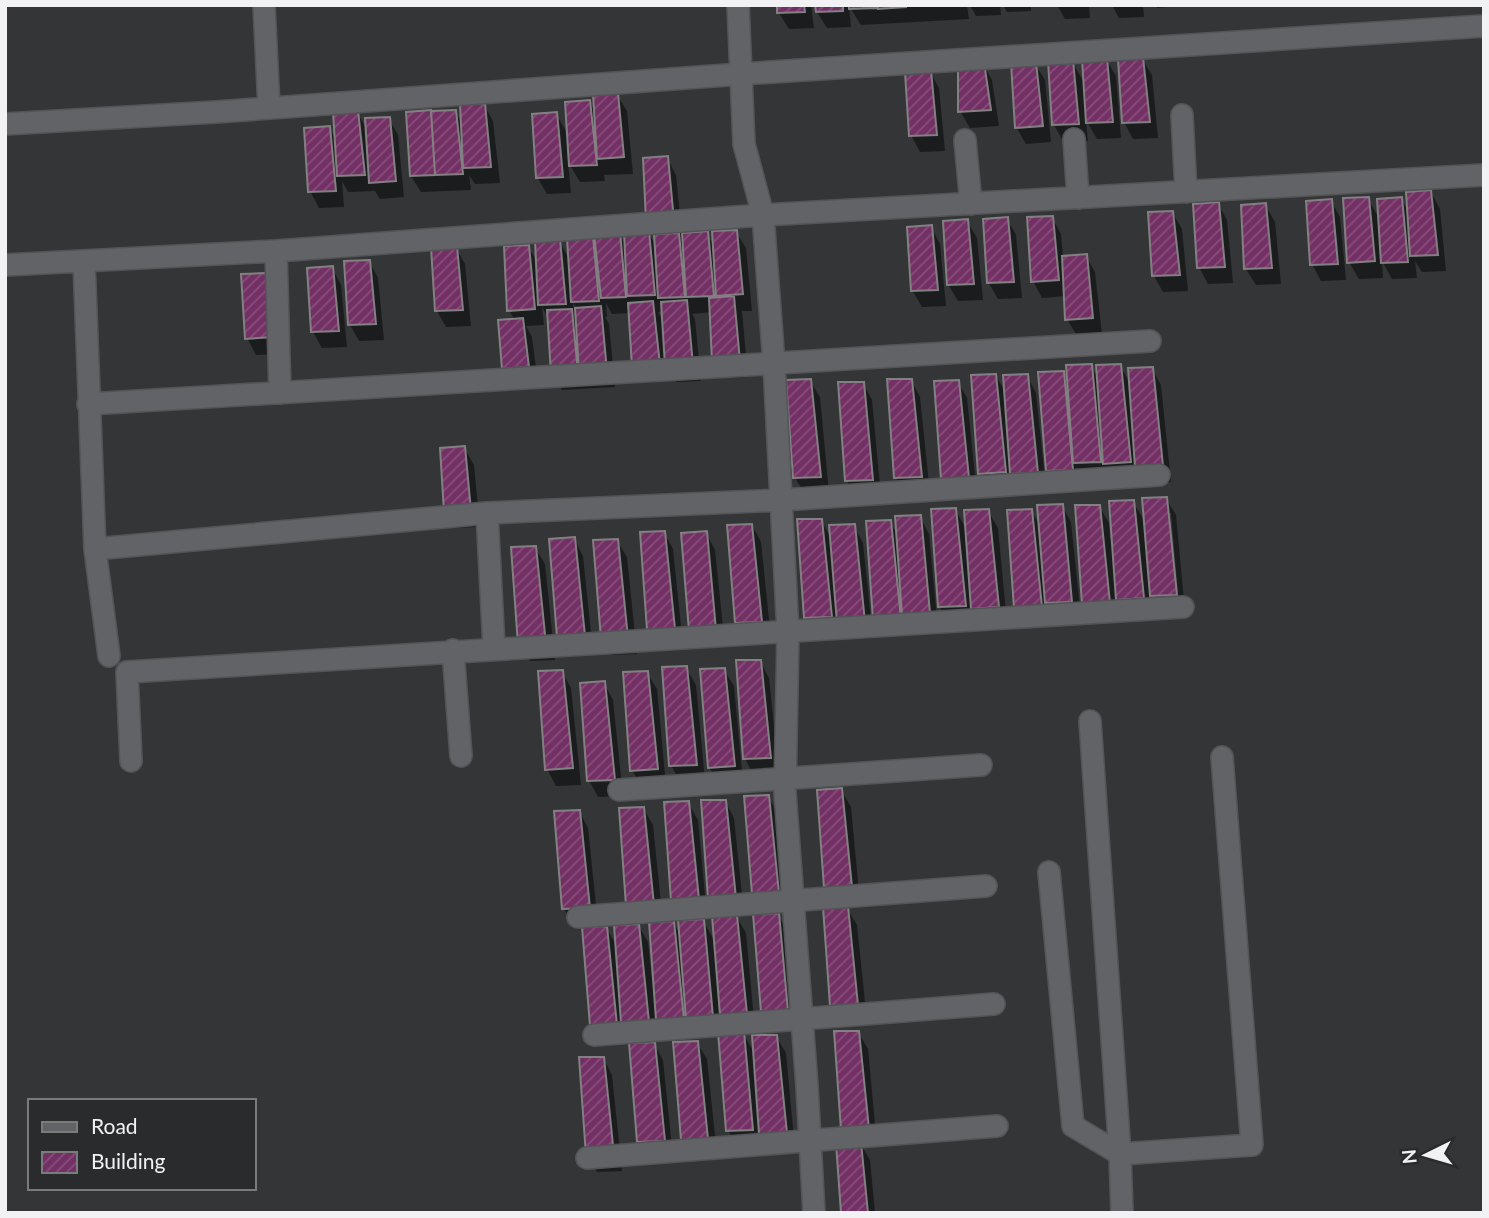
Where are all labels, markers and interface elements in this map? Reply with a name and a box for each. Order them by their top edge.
legend [28,1099,256,1190]
text: Road [91,1113,138,1138]
north arrow [1391,1120,1461,1190]
text: Building [91,1148,166,1173]
text: N [1396,1148,1421,1165]

